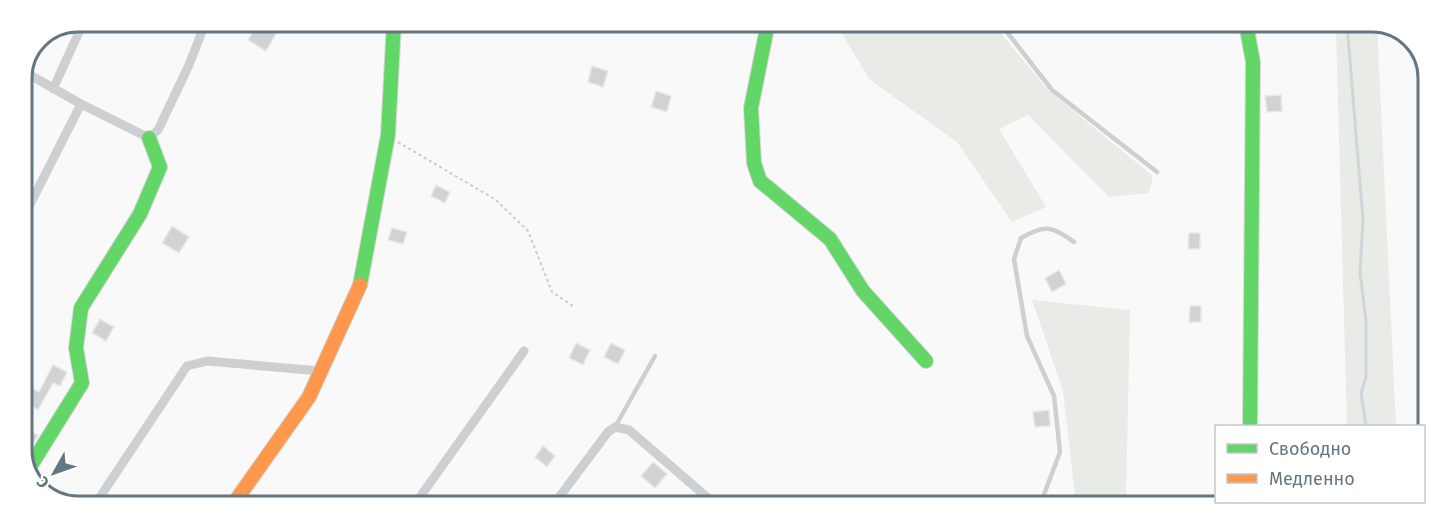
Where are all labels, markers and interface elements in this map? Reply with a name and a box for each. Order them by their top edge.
legend [1215,425,1425,503]
text: Свободно [1269,438,1351,460]
north arrow [24,443,84,503]
text: Медленно [1269,468,1355,490]
text: С [32,472,53,492]

